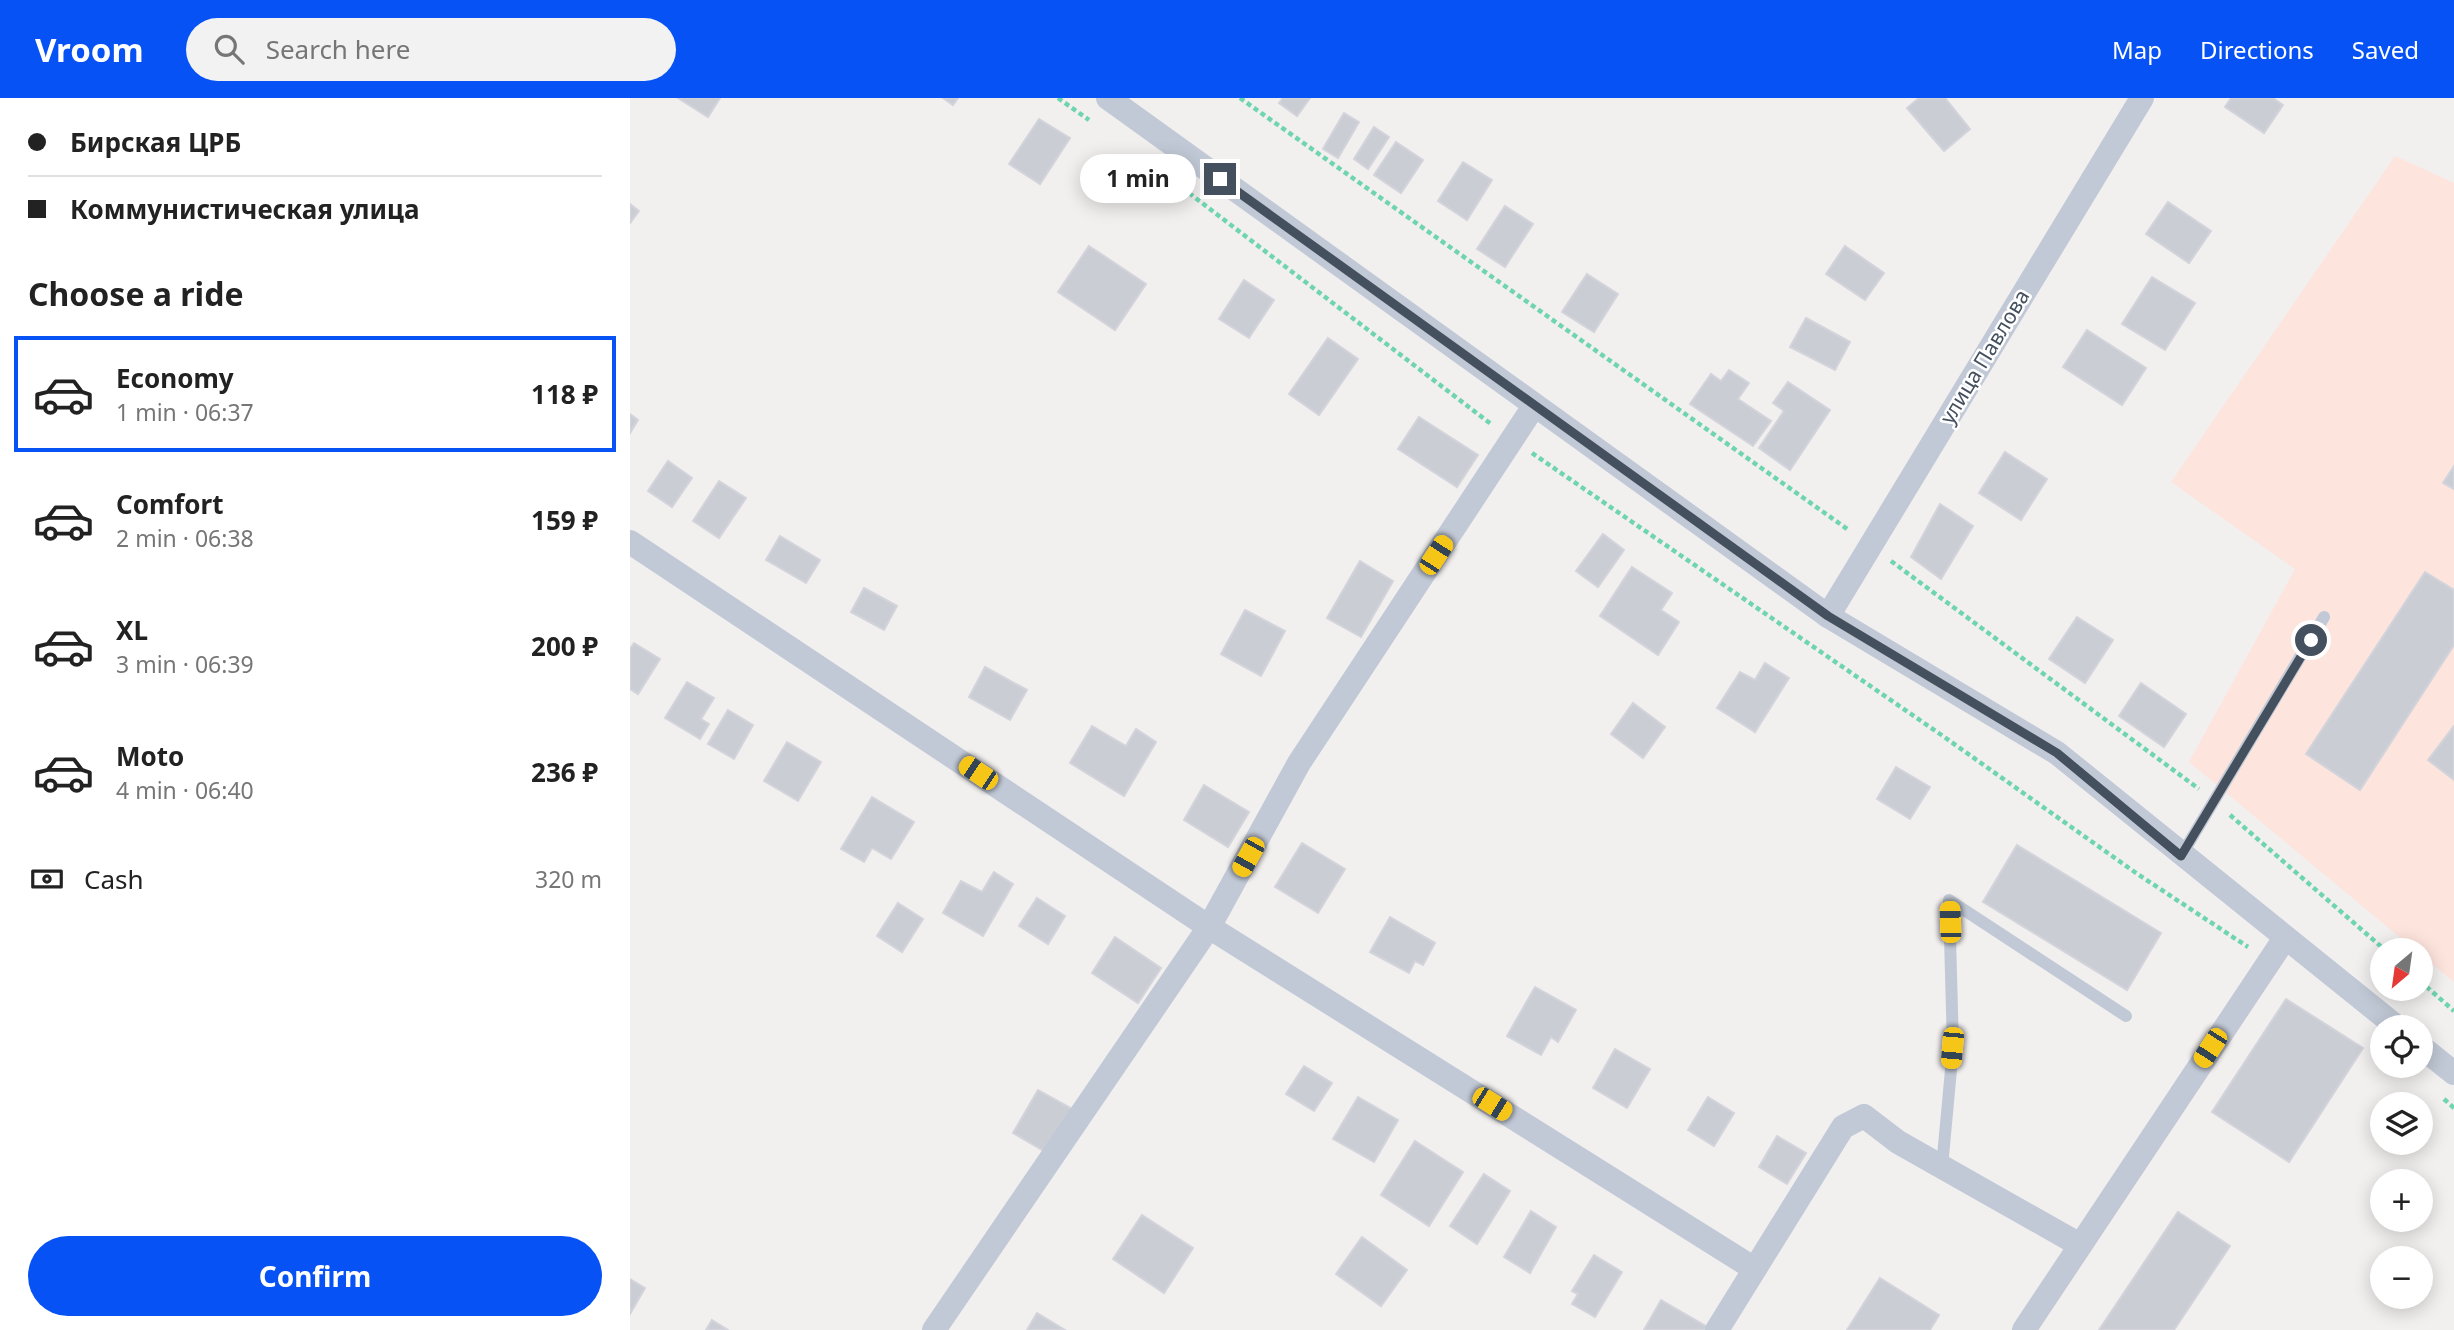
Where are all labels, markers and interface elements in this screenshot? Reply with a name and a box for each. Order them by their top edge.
search box [186,18,676,81]
text: Vroom [35,27,144,72]
icon: search [210,30,248,68]
text: Search here [266,31,410,67]
text: Map [2112,33,2162,66]
text: Directions [2200,33,2314,66]
text: Saved [2352,33,2419,66]
text: Бирская ЦРБ [70,124,241,160]
callout: 1 min [1080,154,1196,204]
text: 1 min [1106,162,1170,194]
route end [1204,163,1236,195]
text: Коммунистическая улица [70,191,419,227]
text: Choose a ride [28,272,244,315]
street label: улица Павлова [1933,284,2035,429]
text: Economy [116,360,234,396]
icon: car [32,363,95,426]
text: 118 ₽ [531,376,598,412]
text: 1 min · 06:37 [116,396,254,428]
text: Comfort [116,486,224,522]
icon: car [32,489,95,552]
text: 159 ₽ [531,502,598,538]
text: 2 min · 06:38 [116,522,254,554]
car [1416,532,1457,578]
text: XL [116,612,148,648]
icon: car [32,615,95,678]
route start [2295,624,2327,656]
text: 200 ₽ [531,628,598,664]
text: 3 min · 06:39 [116,648,254,680]
text: Moto [116,738,184,774]
icon: car [32,741,95,804]
car [955,753,1002,793]
text: 236 ₽ [531,754,598,790]
text: 4 min · 06:40 [116,774,254,806]
car [1229,834,1268,880]
icon: cash [28,860,66,898]
text: Cash [84,861,144,897]
text: 320 m [535,863,602,895]
car [1939,901,1962,943]
north arrow [2370,938,2432,1001]
map controls [2370,938,2433,1309]
button: locate [2370,1015,2433,1078]
car [2190,1025,2231,1071]
car [1940,1026,1965,1070]
car [1469,1084,1516,1124]
button: layers [2370,1092,2433,1155]
button: + [2370,1169,2433,1232]
button: Confirm [28,1236,602,1316]
button: − [2370,1246,2433,1309]

